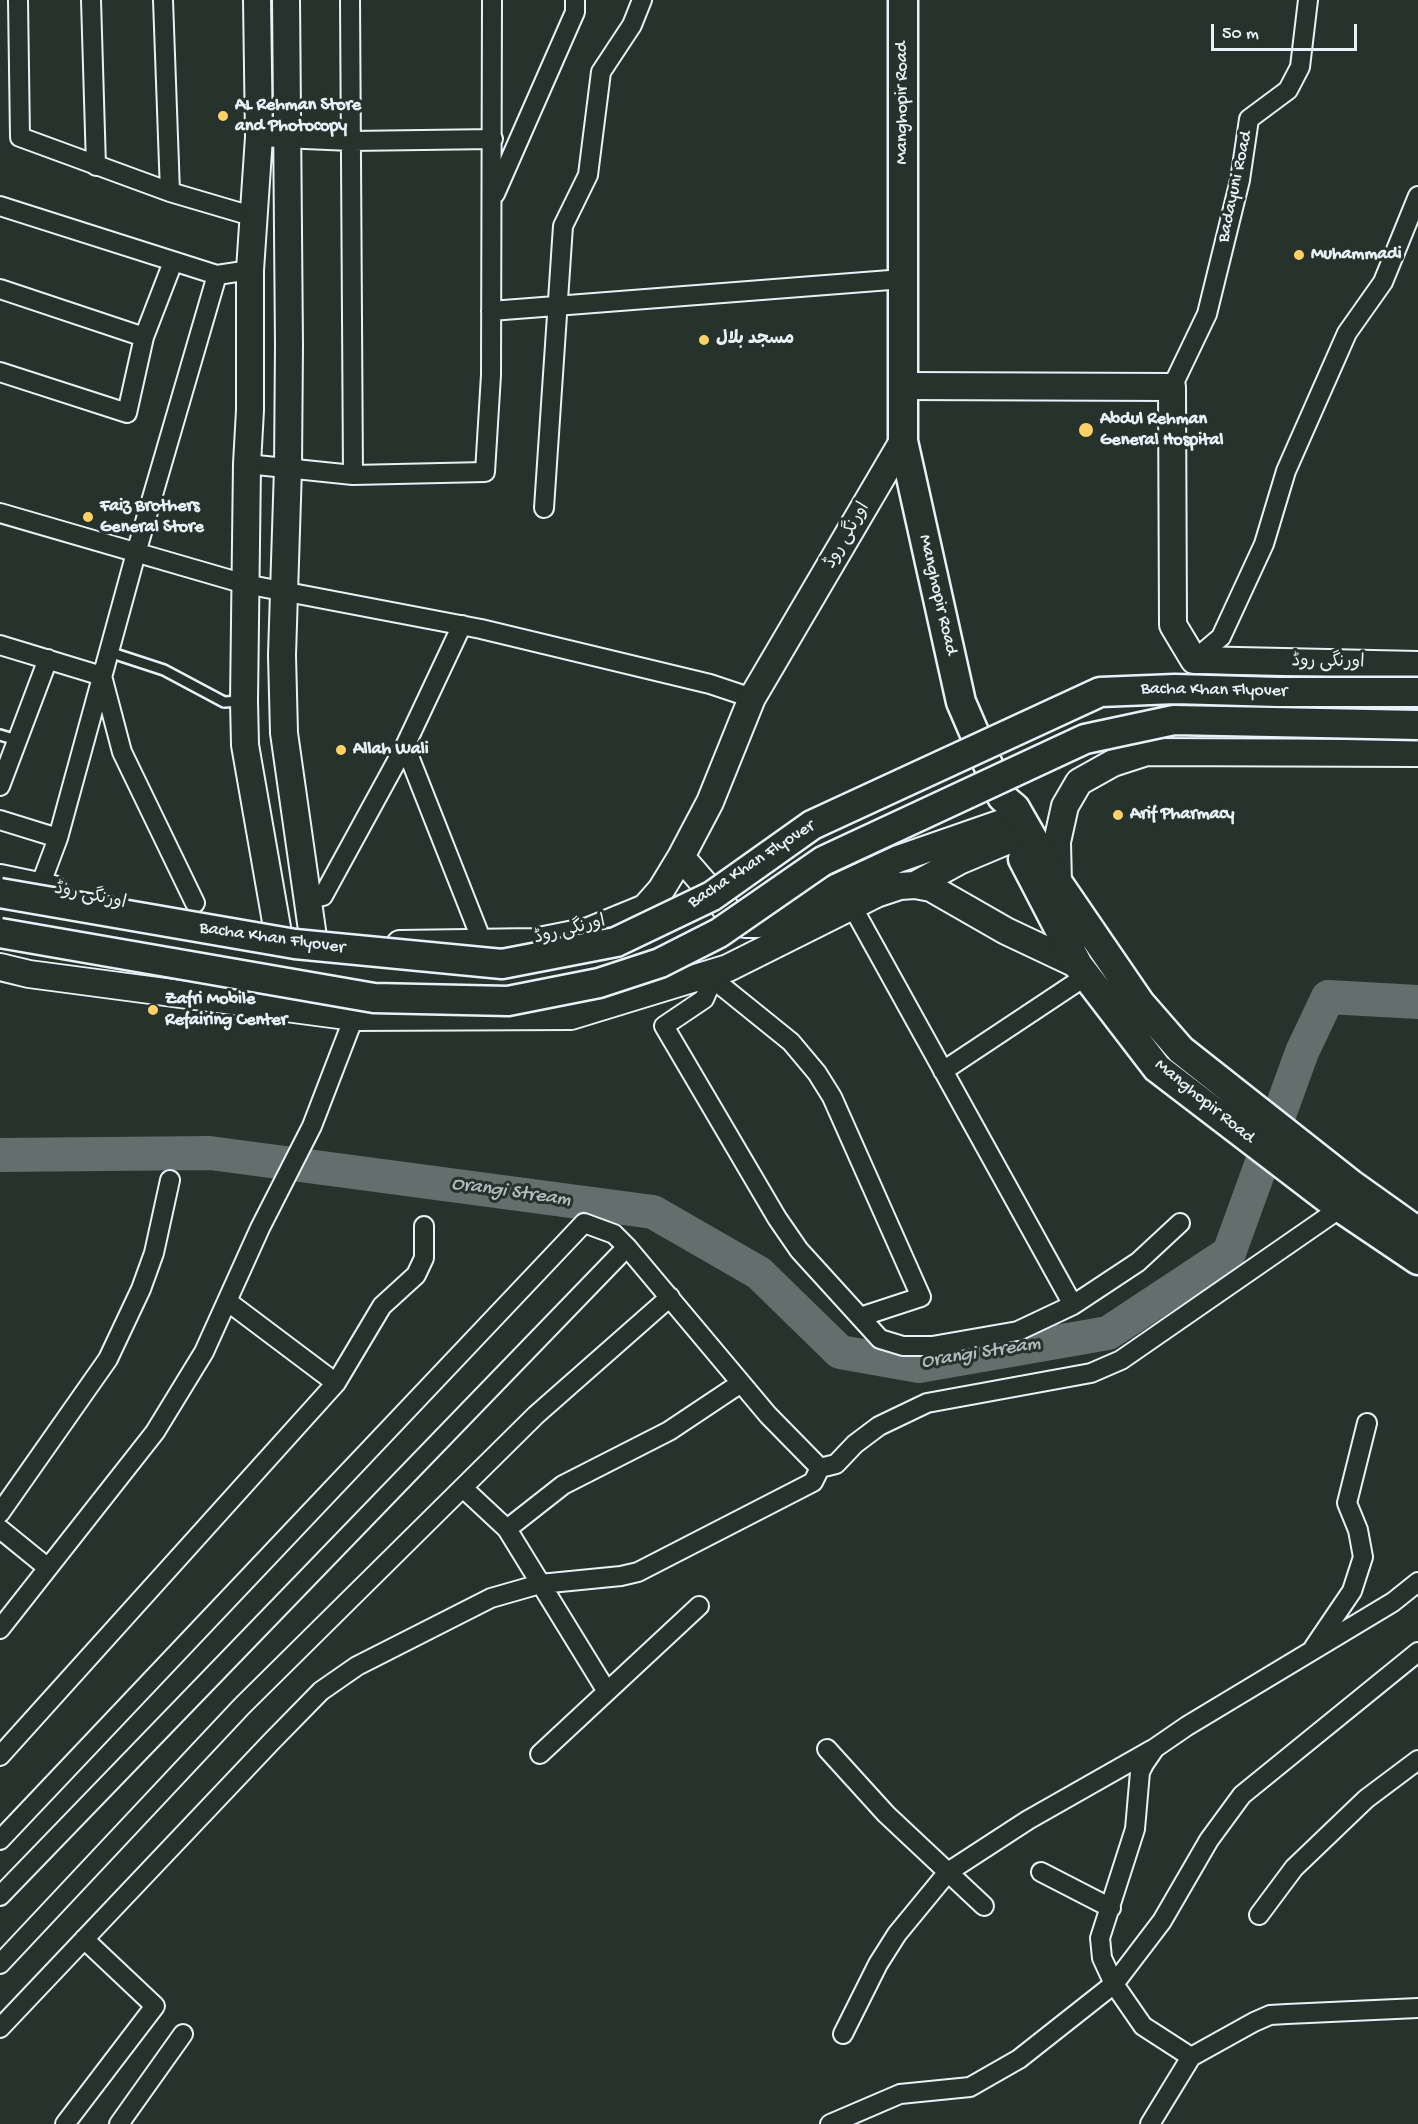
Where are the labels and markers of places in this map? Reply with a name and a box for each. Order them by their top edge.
place label: AL Rehman Store and Photocopy [235,95,361,138]
marker: AL Rehman Store and Photocopy [216,109,230,123]
place label: Muhammadi [1311,244,1402,266]
marker: Muhammadi [1292,248,1306,262]
place label: مسجد بلال [716,329,794,351]
marker: مسجد بلال [697,333,711,347]
place label: Abdul Rehman General Hospital [1100,409,1223,452]
marker: Abdul Rehman General Hospital [1077,421,1095,439]
place label: Faiz Brothers General Store [100,496,204,538]
marker: Faiz Brothers General Store [81,510,95,524]
place label: Allah Wali [353,739,429,761]
marker: Allah Wali [334,743,348,757]
place label: Arif Pharmacy [1130,804,1234,826]
marker: Arif Pharmacy [1111,808,1125,822]
place label: Zafri Mobile Refairing Center [165,989,287,1032]
marker: Zafri Mobile Refairing Center [146,1003,160,1017]

